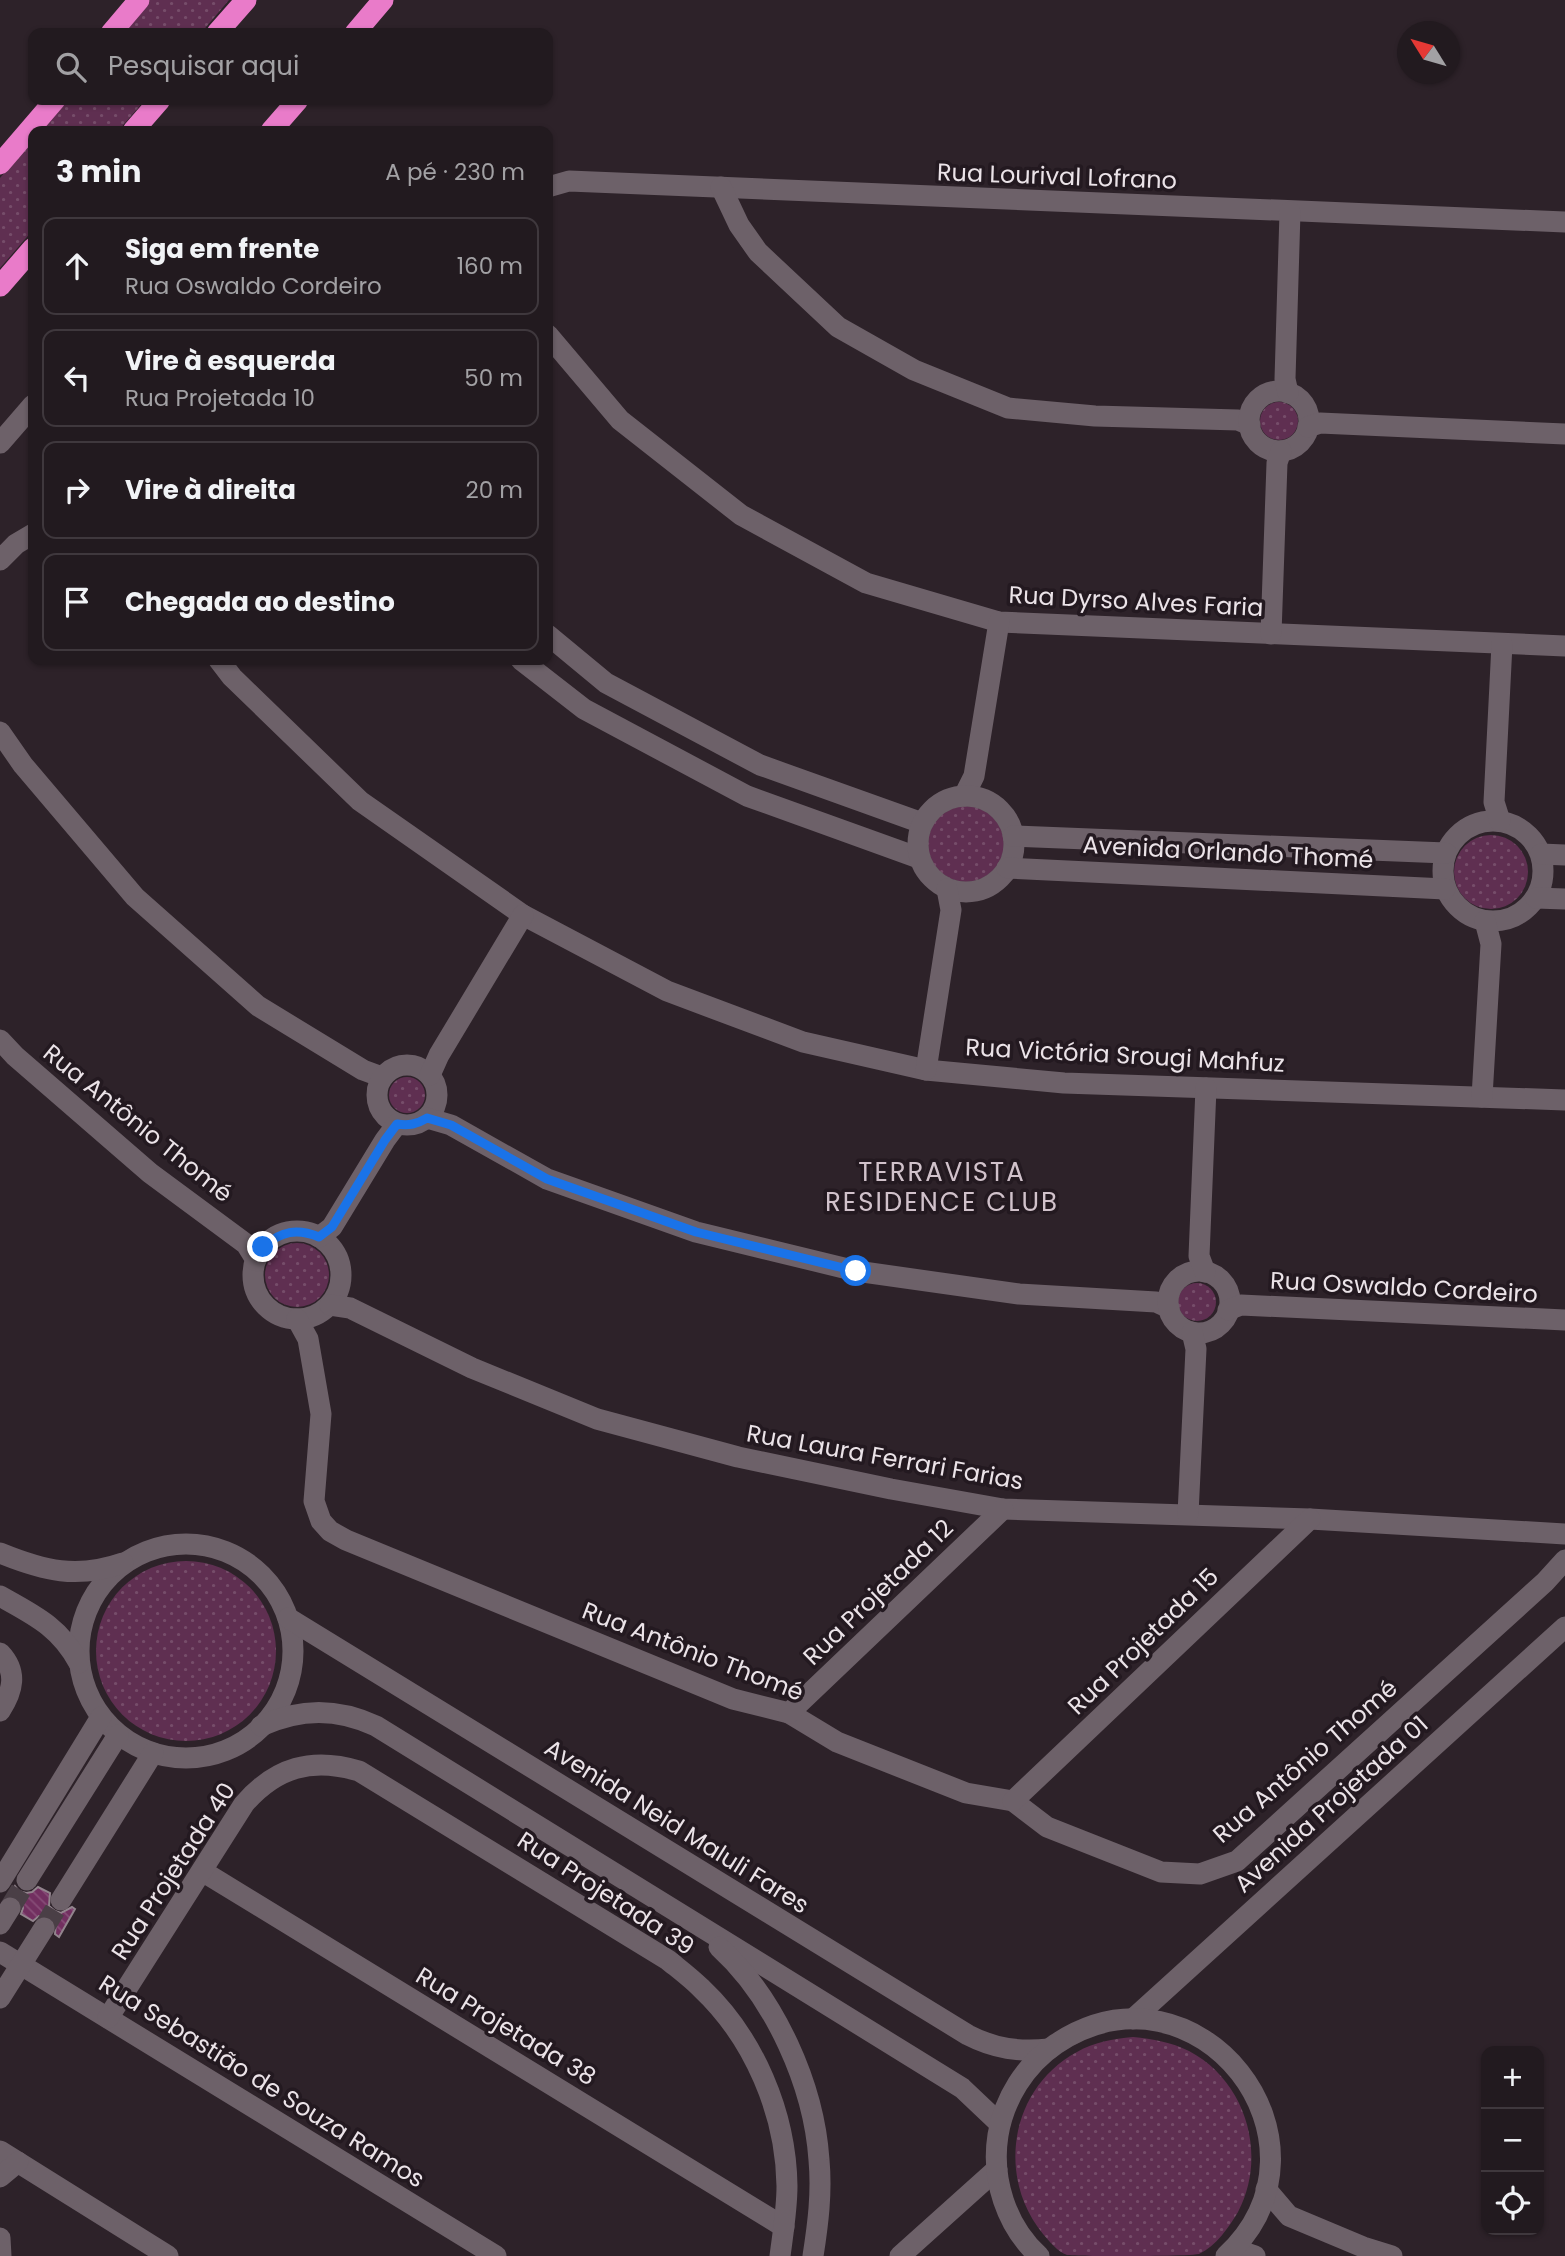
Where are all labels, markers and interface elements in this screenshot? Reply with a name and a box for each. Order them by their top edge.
north arrow [1397,21,1460,84]
search box [28,28,553,105]
icon: search [52,48,90,86]
text: Pesquisar aqui [108,48,299,84]
text: 3 min [56,150,141,193]
street label: Rua Lourival Lofrano [936,155,1178,197]
text: A pé · 230 m [385,156,525,188]
text: Siga em frente [125,231,319,267]
icon: ahead [58,247,96,285]
text: 160 m [457,250,523,282]
text: Rua Oswaldo Cordeiro [125,270,382,302]
text: Vire à esquerda [125,343,336,379]
icon: left [58,359,96,397]
text: 50 m [464,362,523,394]
text: Rua Projetada 10 [125,382,315,414]
icon: right [58,471,96,509]
text: Vire à direita [125,472,296,508]
text: 20 m [465,474,523,506]
street label: Rua Dyrso Alves Faria [1008,578,1264,624]
icon: arrive [58,583,96,621]
text: Chegada ao destino [125,584,395,620]
street label: Avenida Orlando Thomé [1082,828,1374,876]
street label: Rua Victória Srougi Mahfuz [965,1030,1285,1080]
street label: Rua Antônio Thomé [36,1036,240,1210]
district label: TERRAVISTA RESIDENCE CLUB [825,1154,1059,1220]
route end [247,1231,278,1262]
route start [840,1255,871,1286]
street label: Rua Oswaldo Cordeiro [1269,1264,1539,1310]
street label: Rua Laura Ferrari Farias [744,1416,1026,1498]
street label: Rua Projetada 12 [796,1512,960,1672]
street label: Rua Projetada 15 [1060,1560,1226,1722]
street label: Rua Antônio Thomé [578,1594,808,1708]
street label: Rua Antônio Thomé [1206,1672,1404,1850]
street label: Avenida Projetada 01 [1227,1708,1435,1900]
street label: Avenida Neid Maluli Fares [539,1731,815,1921]
street label: Rua Projetada 40 [103,1776,243,1966]
street label: Rua Projetada 39 [511,1823,701,1963]
street label: Rua Projetada 38 [410,1959,602,2093]
street label: Rua Sebastião de Souza Ramos [93,1967,431,2195]
map controls [1481,2046,1544,2235]
button: + [1481,2046,1544,2109]
button: − [1481,2109,1544,2172]
button: locate [1481,2172,1544,2235]

